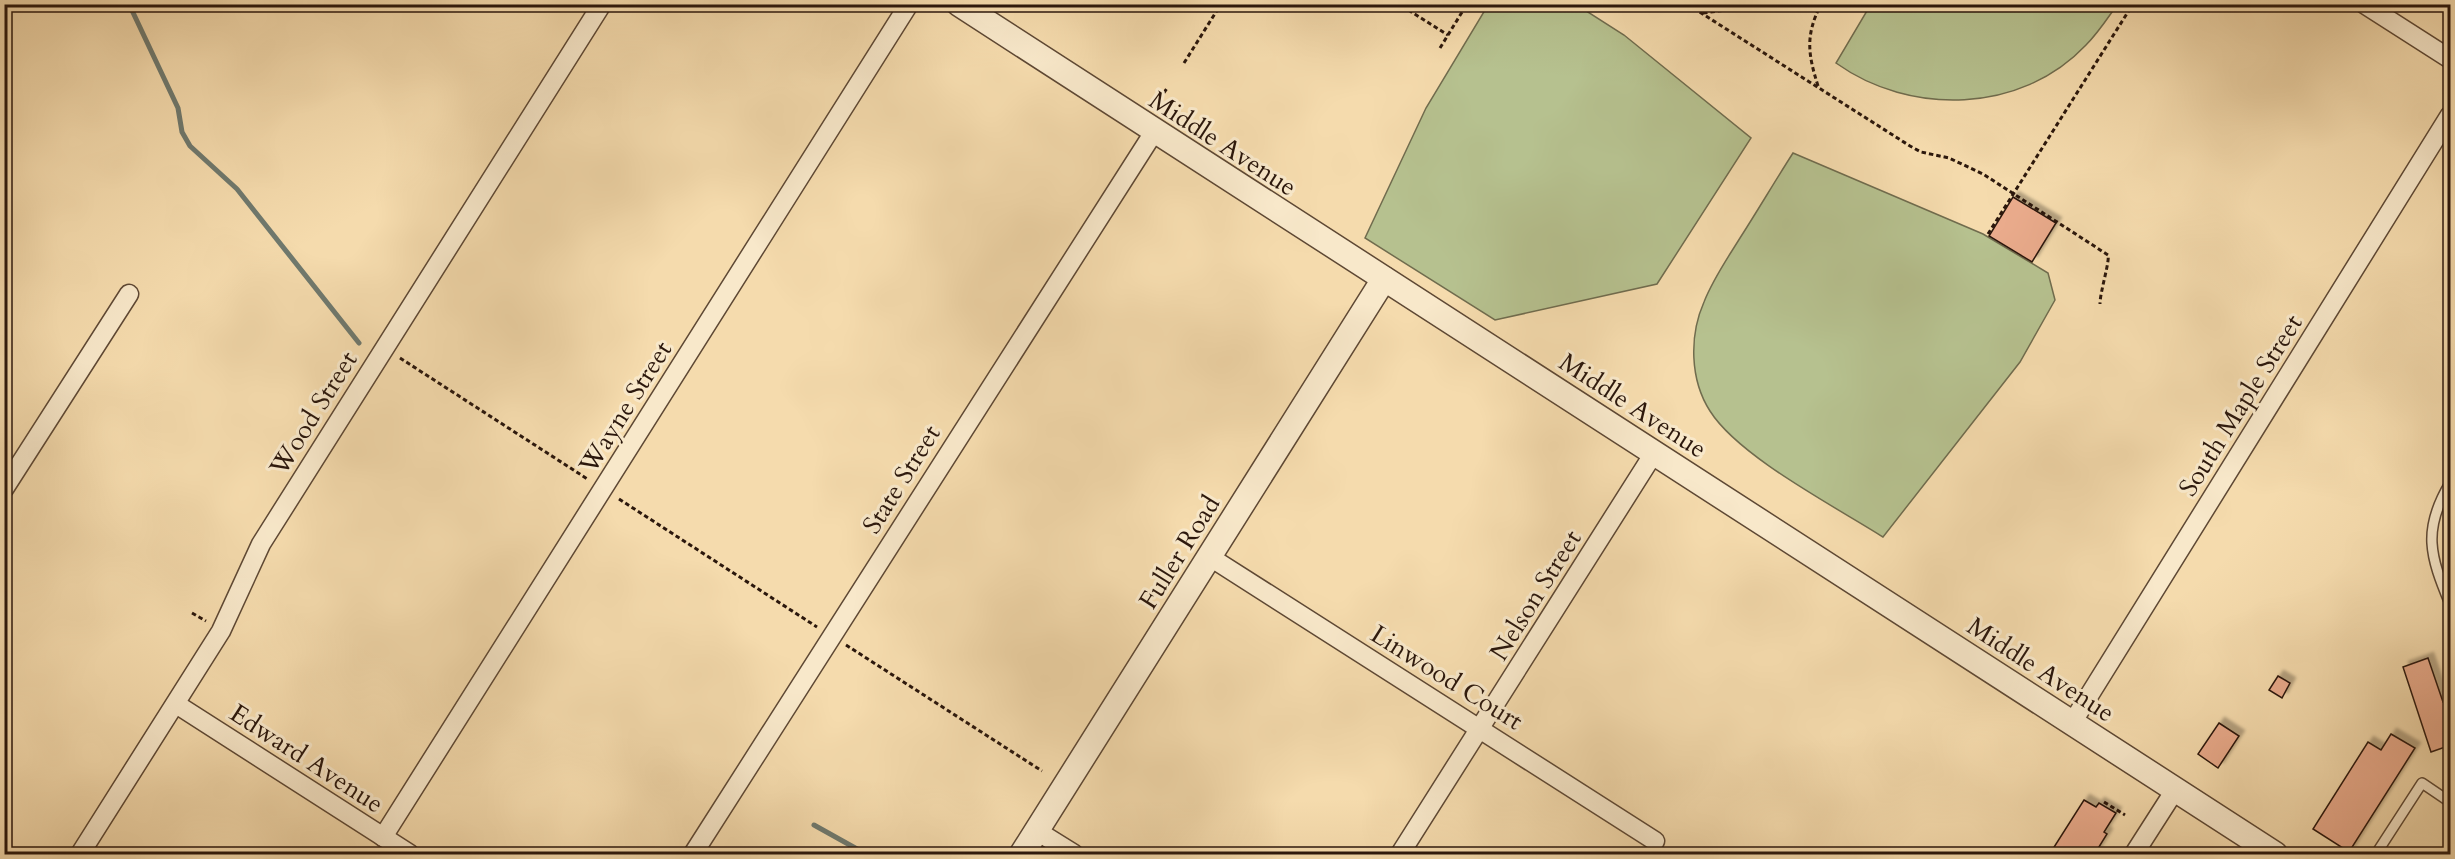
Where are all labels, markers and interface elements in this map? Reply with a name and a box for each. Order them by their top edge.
street label: Middle Avenue [1142,83,1303,204]
street label: South Maple Street [2170,308,2310,503]
street label: Wayne Street [570,334,680,481]
street label: Wood Street [261,345,365,483]
street label: Middle Avenue [1552,345,1713,466]
street label: State Street [854,418,949,540]
street label: Fuller Road [1131,489,1228,616]
street label: Nelson Street [1481,523,1589,667]
street label: Middle Avenue [1960,609,2121,730]
street label: Linwood Court [1364,617,1530,738]
street label: Edward Avenue [223,696,390,821]

